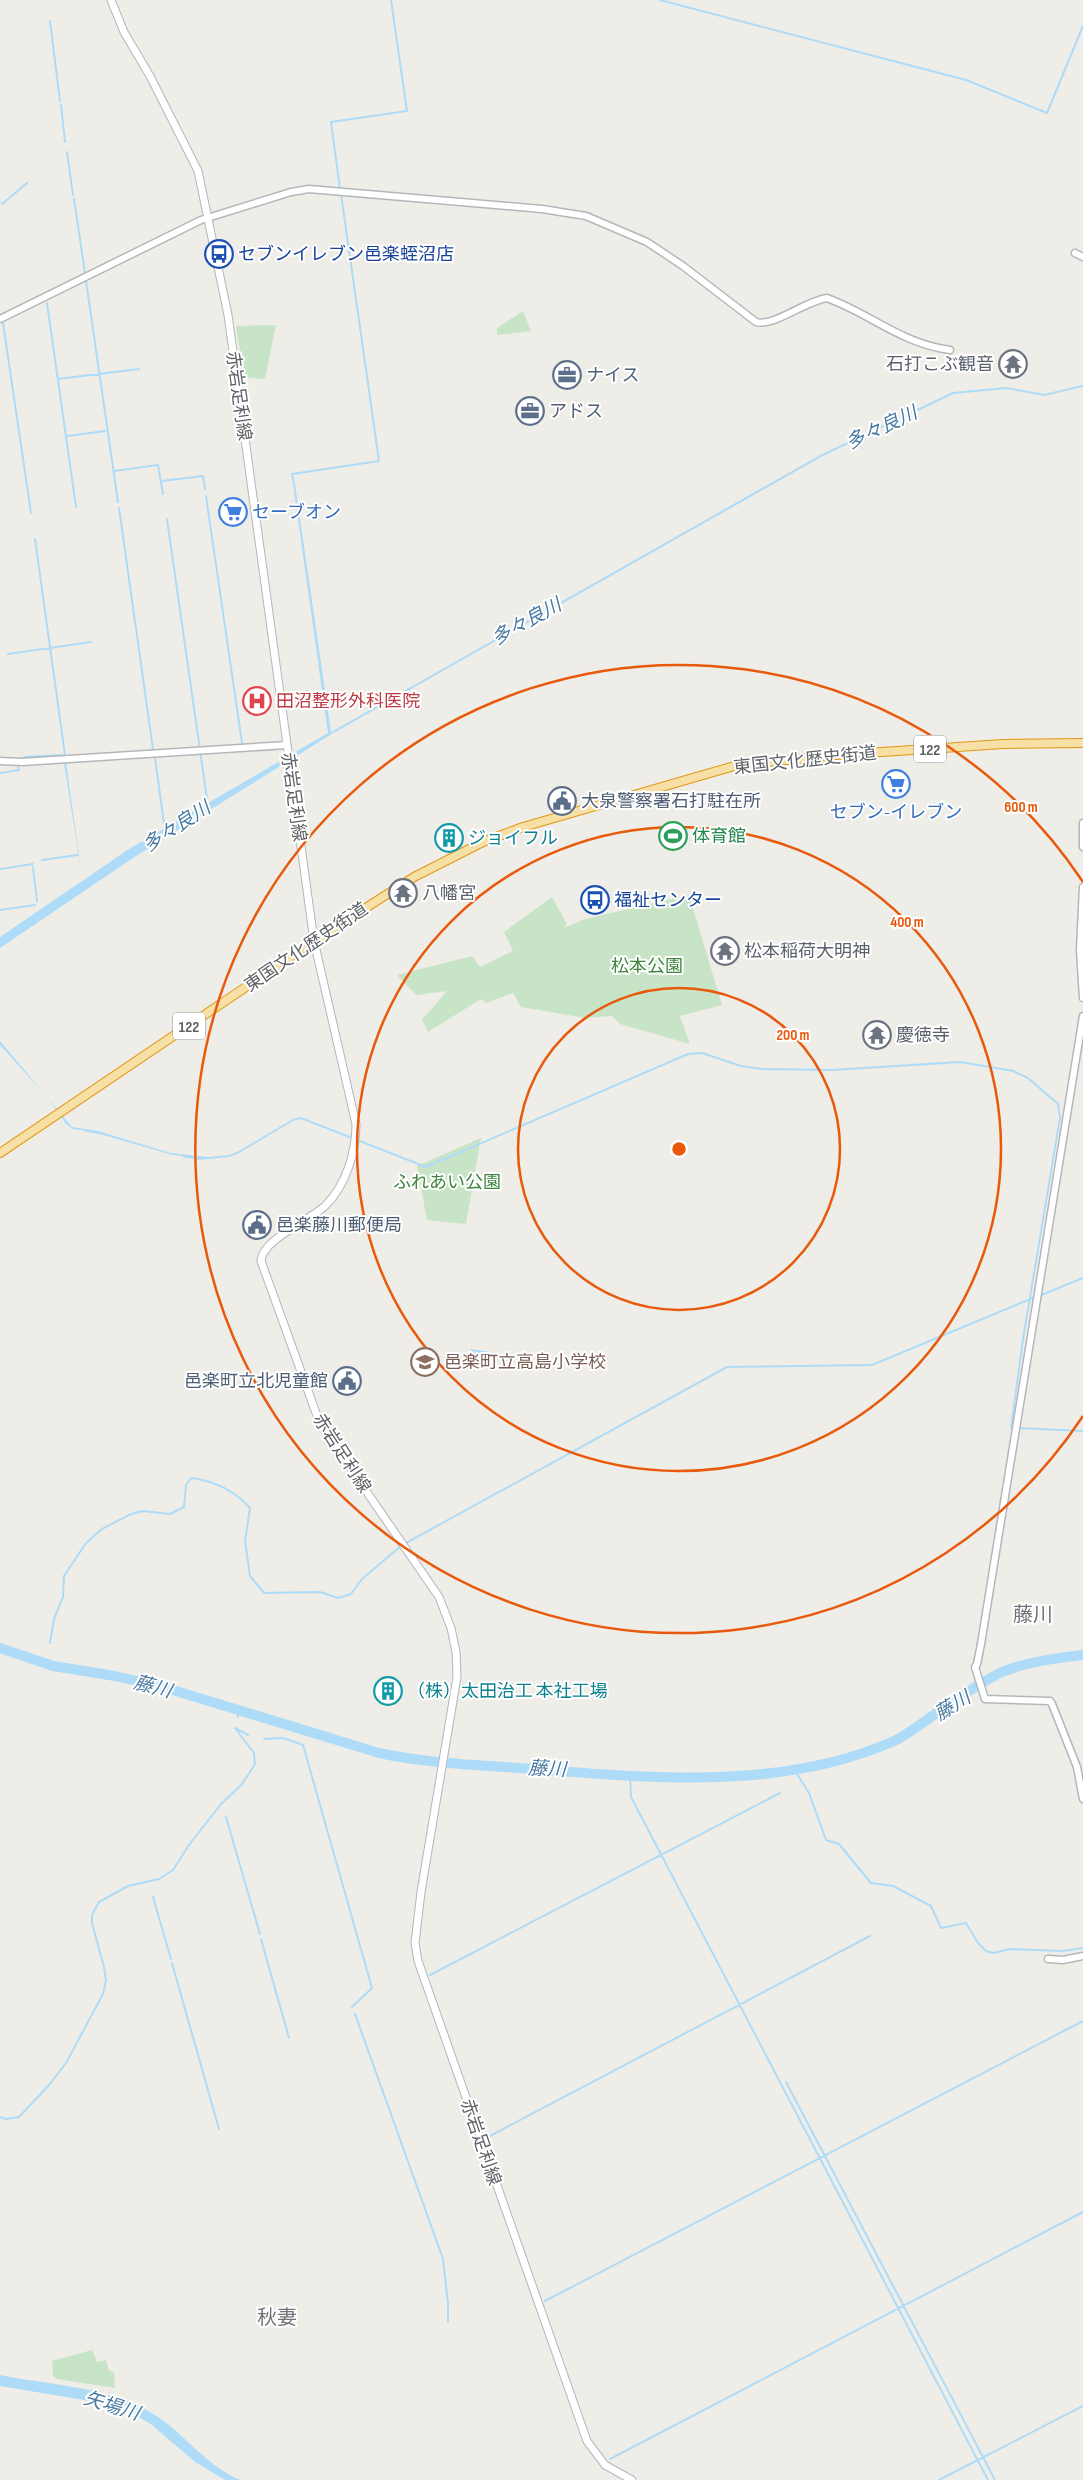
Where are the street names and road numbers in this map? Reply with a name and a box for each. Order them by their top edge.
street label: 赤岩足利線 [222,350,255,442]
road number: 122 [914,736,946,762]
street label: 東国文化歴史街道 [732,743,878,778]
street label: 赤岩足利線 [277,751,310,843]
street label: 東国文化歴史街道 [241,898,372,996]
road number: 122 [173,1012,205,1040]
street label: 赤岩足利線 [308,1410,375,1497]
street label: 赤岩足利線 [456,2096,505,2188]

